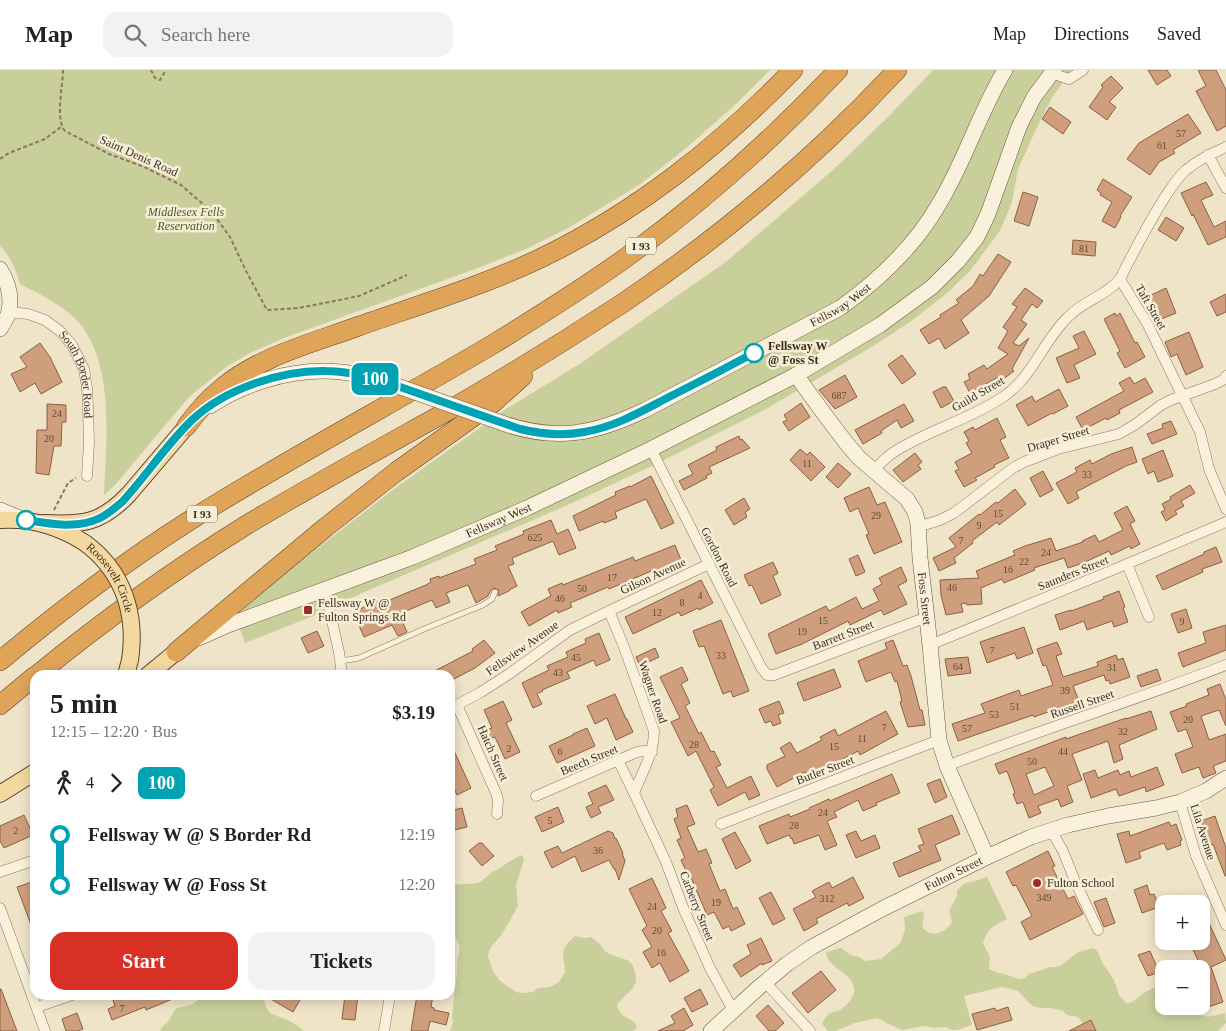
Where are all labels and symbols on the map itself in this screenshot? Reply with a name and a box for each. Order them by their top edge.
house number: 57 [1176,128,1186,139]
street label: Saint Denis Road [98,133,180,179]
house number: 61 [1157,140,1167,151]
park label: Middlesex Fells Reservation [147,205,224,233]
road number: I 93 [626,238,656,255]
house number: 81 [1079,243,1089,254]
street label: Fellsway West [807,280,874,330]
street label: Taft Street [1132,282,1170,333]
street label: South Border Road [56,328,95,418]
place label: Fellsway W @ Foss St [768,339,827,367]
marker: Fellsway W @ Foss St [744,343,764,363]
line badge: 100 [346,363,404,395]
street label: Guild Street [949,373,1007,415]
house number: 687 [832,390,847,401]
house number: 24 [52,408,62,419]
street label: Draper Street [1025,423,1091,455]
house number: 20 [44,433,54,444]
house number: 11 [802,458,812,469]
house number: 33 [1082,469,1092,480]
street label: Fellsway West [464,500,534,540]
road number: I 93 [187,506,217,522]
house number: 15 [993,508,1003,519]
unlabelled marker [16,510,36,530]
house number: 29 [871,510,881,521]
house number: 9 [977,520,982,531]
street label: Gordon Road [698,525,740,589]
house number: 625 [528,532,543,543]
house number: 7 [959,535,964,546]
street label: Roosevelt Circle [84,540,136,614]
house number: 24 [1041,547,1051,558]
street label: Saunders Street [1036,552,1111,594]
street label: Gilson Avenue [618,555,688,597]
house number: 22 [1019,556,1029,567]
house number: 16 [1003,564,1013,575]
street label: Foss Street [915,571,935,626]
house number: 17 [607,572,617,583]
house number: 46 [947,582,957,593]
house number: 50 [577,583,587,594]
house number: 4 [698,590,703,601]
house number: 46 [555,593,565,604]
place label: Fellsway W @ Fulton Springs Rd [318,596,406,624]
house number: 8 [680,597,685,608]
marker: Fellsway W @ Fulton Springs Rd [302,604,314,616]
house number: 12 [652,607,662,618]
house number: 15 [818,615,828,626]
house number: 9 [1180,616,1185,627]
street label: Barrett Street [810,617,876,653]
street label: Fellsview Avenue [483,618,561,678]
house number: 19 [797,626,807,637]
house number: 7 [990,645,995,656]
house number: 33 [716,650,726,661]
house number: 45 [571,652,581,663]
street label: Wagner Road [636,659,670,725]
house number: 64 [953,661,963,672]
house number: 31 [1107,662,1117,673]
house number: 43 [553,667,563,678]
house number: 39 [1060,685,1070,696]
street label: Russell Street [1048,686,1116,721]
house number: 51 [1010,701,1020,712]
house number: 53 [989,709,999,720]
house number: 20 [1183,714,1193,725]
house number: 7 [882,722,887,733]
street label: Hatch Street [474,723,512,784]
house number: 57 [962,723,972,734]
house number: 32 [1118,726,1128,737]
house number: 11 [857,733,867,744]
house number: 28 [689,739,699,750]
street label: Beech Street [558,741,620,778]
house number: 15 [829,741,839,752]
house number: 2 [507,743,512,754]
house number: 6 [558,746,563,757]
house number: 44 [1058,746,1068,757]
street label: Butler Street [794,752,857,787]
house number: 50 [1027,756,1037,767]
street label: Lila Avenue [1187,802,1219,862]
house number: 24 [818,807,828,818]
house number: 5 [548,815,553,826]
house number: 28 [789,820,799,831]
house number: 2 [14,825,19,836]
house number: 36 [593,845,603,856]
street label: Fulton Street [922,853,985,894]
street label: Carberry Street [677,869,718,943]
place label: Fulton School [1047,876,1115,890]
marker: Fulton School [1031,877,1043,889]
house number: 349 [1037,892,1052,903]
house number: 312 [820,893,835,904]
house number: 19 [711,897,721,908]
house number: 24 [647,901,657,912]
house number: 20 [652,925,662,936]
house number: 16 [656,947,666,958]
house number: 7 [120,1003,125,1014]

